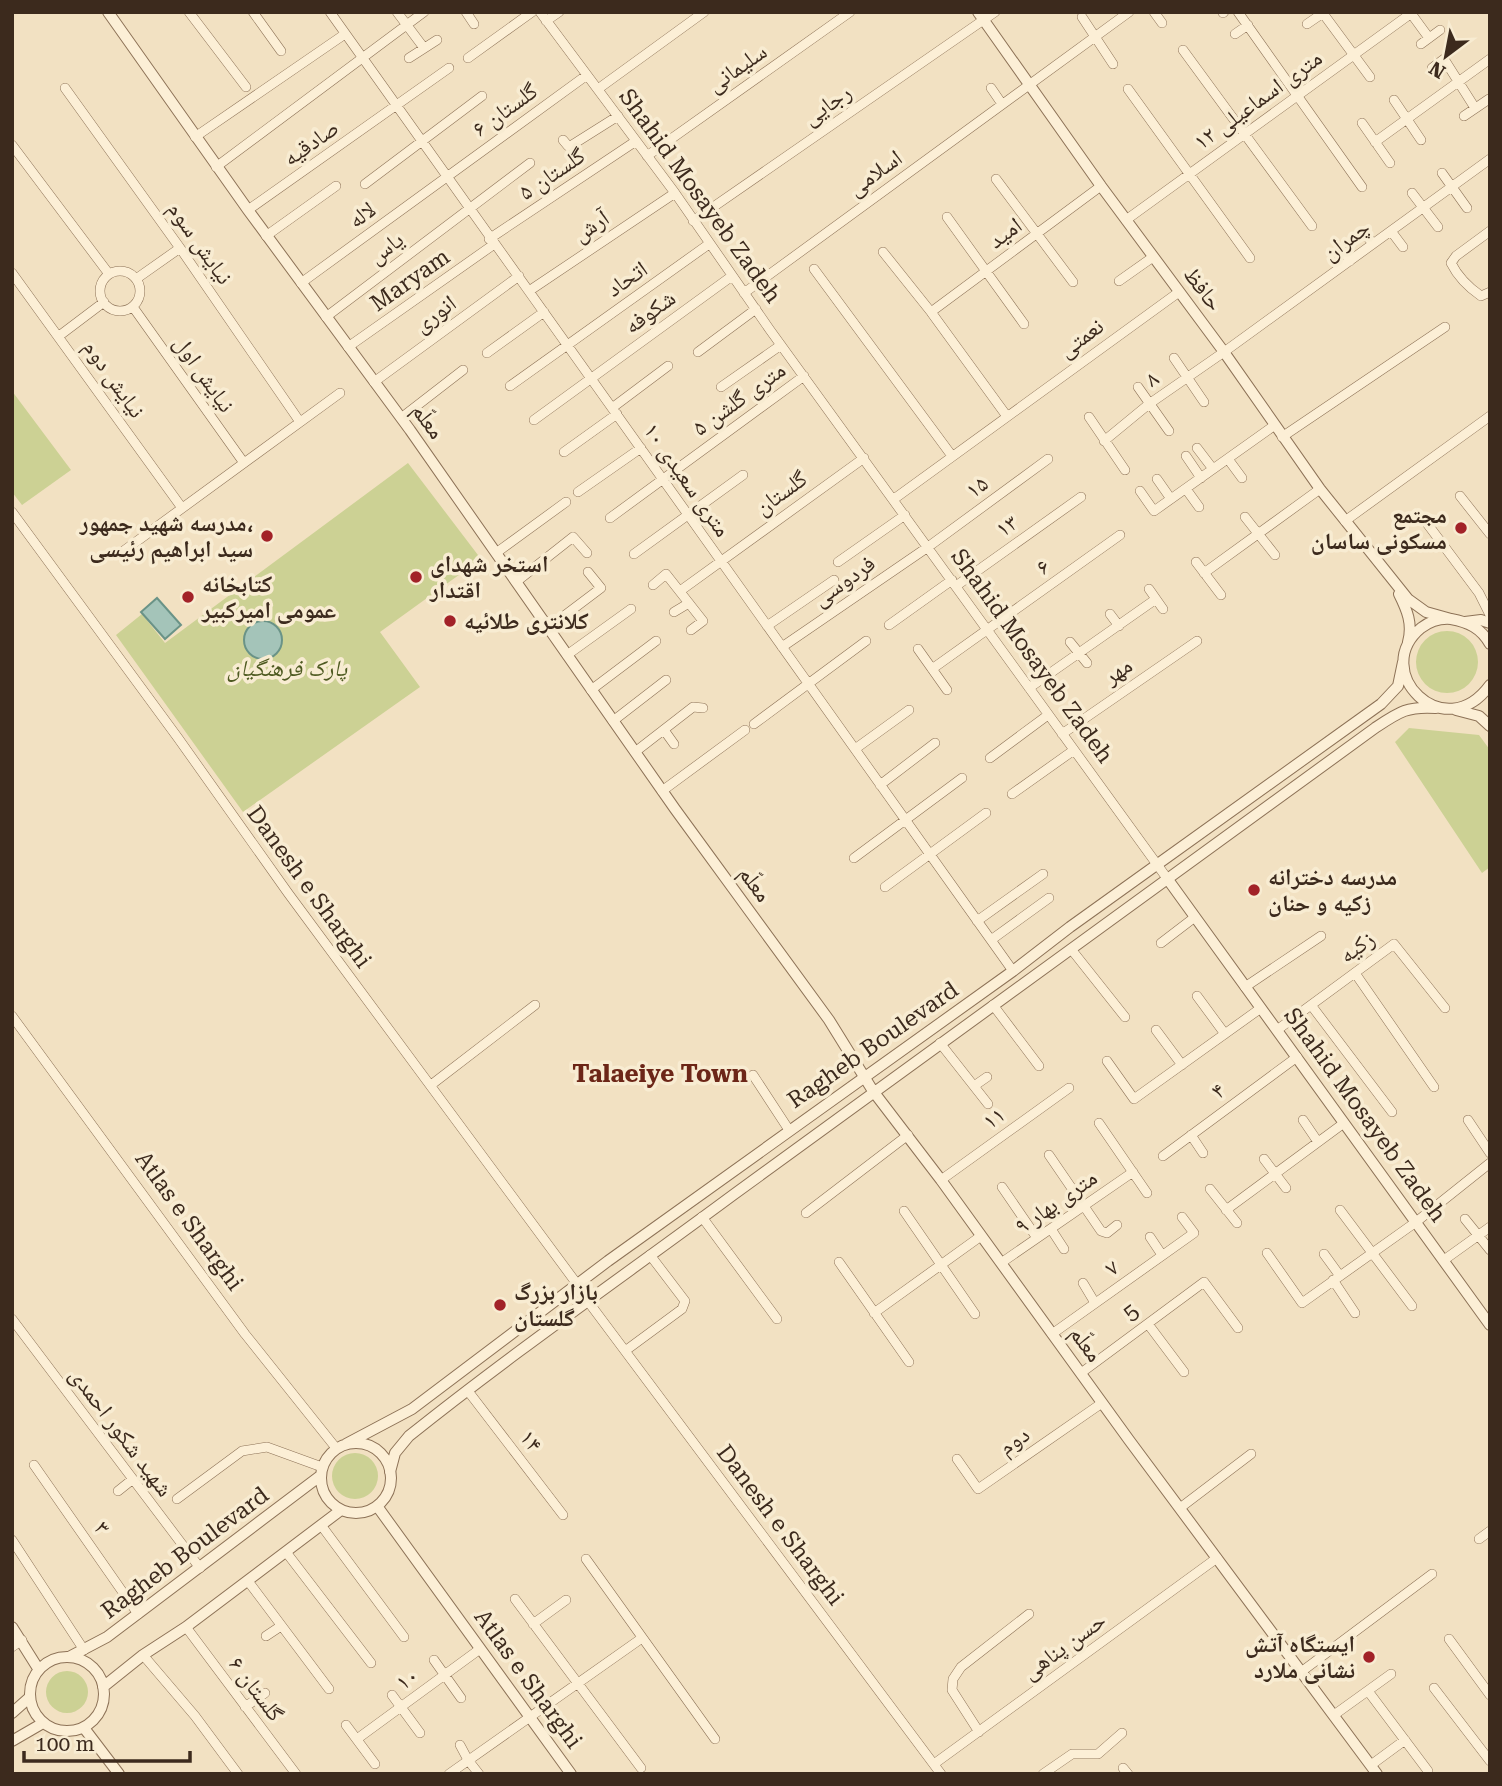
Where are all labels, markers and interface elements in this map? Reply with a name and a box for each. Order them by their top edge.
north arrow [1411,21,1481,91]
street label: سلیمانی [702,38,772,98]
street label: ۱۲ متری اسماعیلی [1189,44,1327,156]
text: N [1425,56,1450,84]
street label: گلستان ۶ [467,77,543,143]
street label: رجایی [798,79,856,131]
street label: Shahid Mosayeb Zadeh [613,84,787,308]
street label: صادقیه [278,114,344,172]
street label: گلستان ۵ [514,142,591,206]
street label: اسلامی [842,144,908,202]
street label: نیایش سوم [160,196,238,291]
street label: لاله [343,196,381,234]
street label: آرش [568,204,615,248]
street label: امید [983,212,1027,254]
street label: چمران [1317,214,1375,266]
street label: یاس [363,226,409,270]
street label: Maryam [365,243,455,317]
street label: اتحاد [601,255,653,303]
street label: حافظ [1178,262,1228,316]
street label: شکوفه [619,284,681,340]
street label: انوری [409,290,461,338]
street label: نعمتی [1053,313,1109,363]
street label: نیایش اول [168,330,240,418]
street label: نیایش دوم [76,335,151,424]
street label: ۵ متری گلشن [687,356,791,442]
street label: ۸ [1140,365,1164,393]
street label: معلّم [404,397,451,445]
street label: ۱۰ متری سعیدی [638,418,736,542]
street label: گلستان [750,465,813,521]
street label: ۱۵ [961,470,993,504]
place label: مجتمع مسکونی ساسان [1311,502,1447,555]
street label: ۱۳ [991,509,1023,543]
place label: مدرسه شهید جمهور، سید ابراهیم رئیسی [79,510,253,565]
marker: مجتمع مسکونی ساسان [1453,520,1469,536]
marker: مدرسه شهید جمهور، سید ابراهیم رئیسی [259,528,275,544]
street label: Shahid Mosayeb Zadeh [945,544,1119,768]
street label: فردوسی [808,550,880,612]
place label: استخر شهدای اقتدار [429,551,548,604]
street label: ۶ [1031,553,1055,581]
marker: استخر شهدای اقتدار [408,569,424,585]
place label: کتابخانه عمومی امیرکبیر [201,571,336,624]
marker: کتابخانه عمومی امیرکبیر [180,589,196,605]
place label: کلانتری طلائیه [464,608,589,635]
marker: کلانتری طلائیه [442,613,458,629]
street label: مهر [1098,652,1137,691]
park label: پارک فرهنگیان [227,655,348,683]
street label: Danesh e Sharghi [241,801,377,973]
street label: معلّم [731,860,778,908]
place label: مدرسه دخترانه زکیه و حنان [1268,864,1397,917]
marker: مدرسه دخترانه زکیه و حنان [1246,882,1262,898]
street label: زکیه [1334,925,1380,969]
street label: Ragheb Boulevard [783,976,964,1114]
street label: Shahid Mosayeb Zadeh [1278,1003,1452,1227]
district label: Talaeiye Town [572,1060,748,1088]
street label: ۴ [1206,1077,1230,1105]
street label: ۱۱ [978,1101,1010,1135]
street label: Atlas e Sharghi [130,1146,248,1296]
street label: ۹ متری بهار [1010,1164,1102,1240]
street label: ۷ [1100,1254,1124,1282]
place label: بازار بزرگ گلستان [514,1279,598,1332]
marker: بازار بزرگ گلستان [492,1297,508,1313]
street label: 5 [1118,1297,1144,1327]
street label: معلّم [1062,1320,1109,1368]
street label: شهید شکور احمدی [64,1362,178,1502]
street label: دوم [993,1421,1036,1463]
street label: ۱۴ [514,1425,548,1457]
street label: Danesh e Sharghi [711,1439,849,1611]
street label: Ragheb Boulevard [96,1481,274,1625]
street label: ۳ [88,1516,116,1540]
street label: Atlas e Sharghi [469,1604,587,1754]
street label: حسن پناهی [1017,1607,1111,1686]
place label: ایستگاه آتش نشانی ملارد [1245,1631,1355,1684]
marker: ایستگاه آتش نشانی ملارد [1361,1649,1377,1665]
street label: گلستان ۶ [223,1651,289,1727]
street label: ۱۰ [391,1662,423,1696]
scale bar [24,1720,191,1764]
text: 100 m [35,1732,95,1756]

